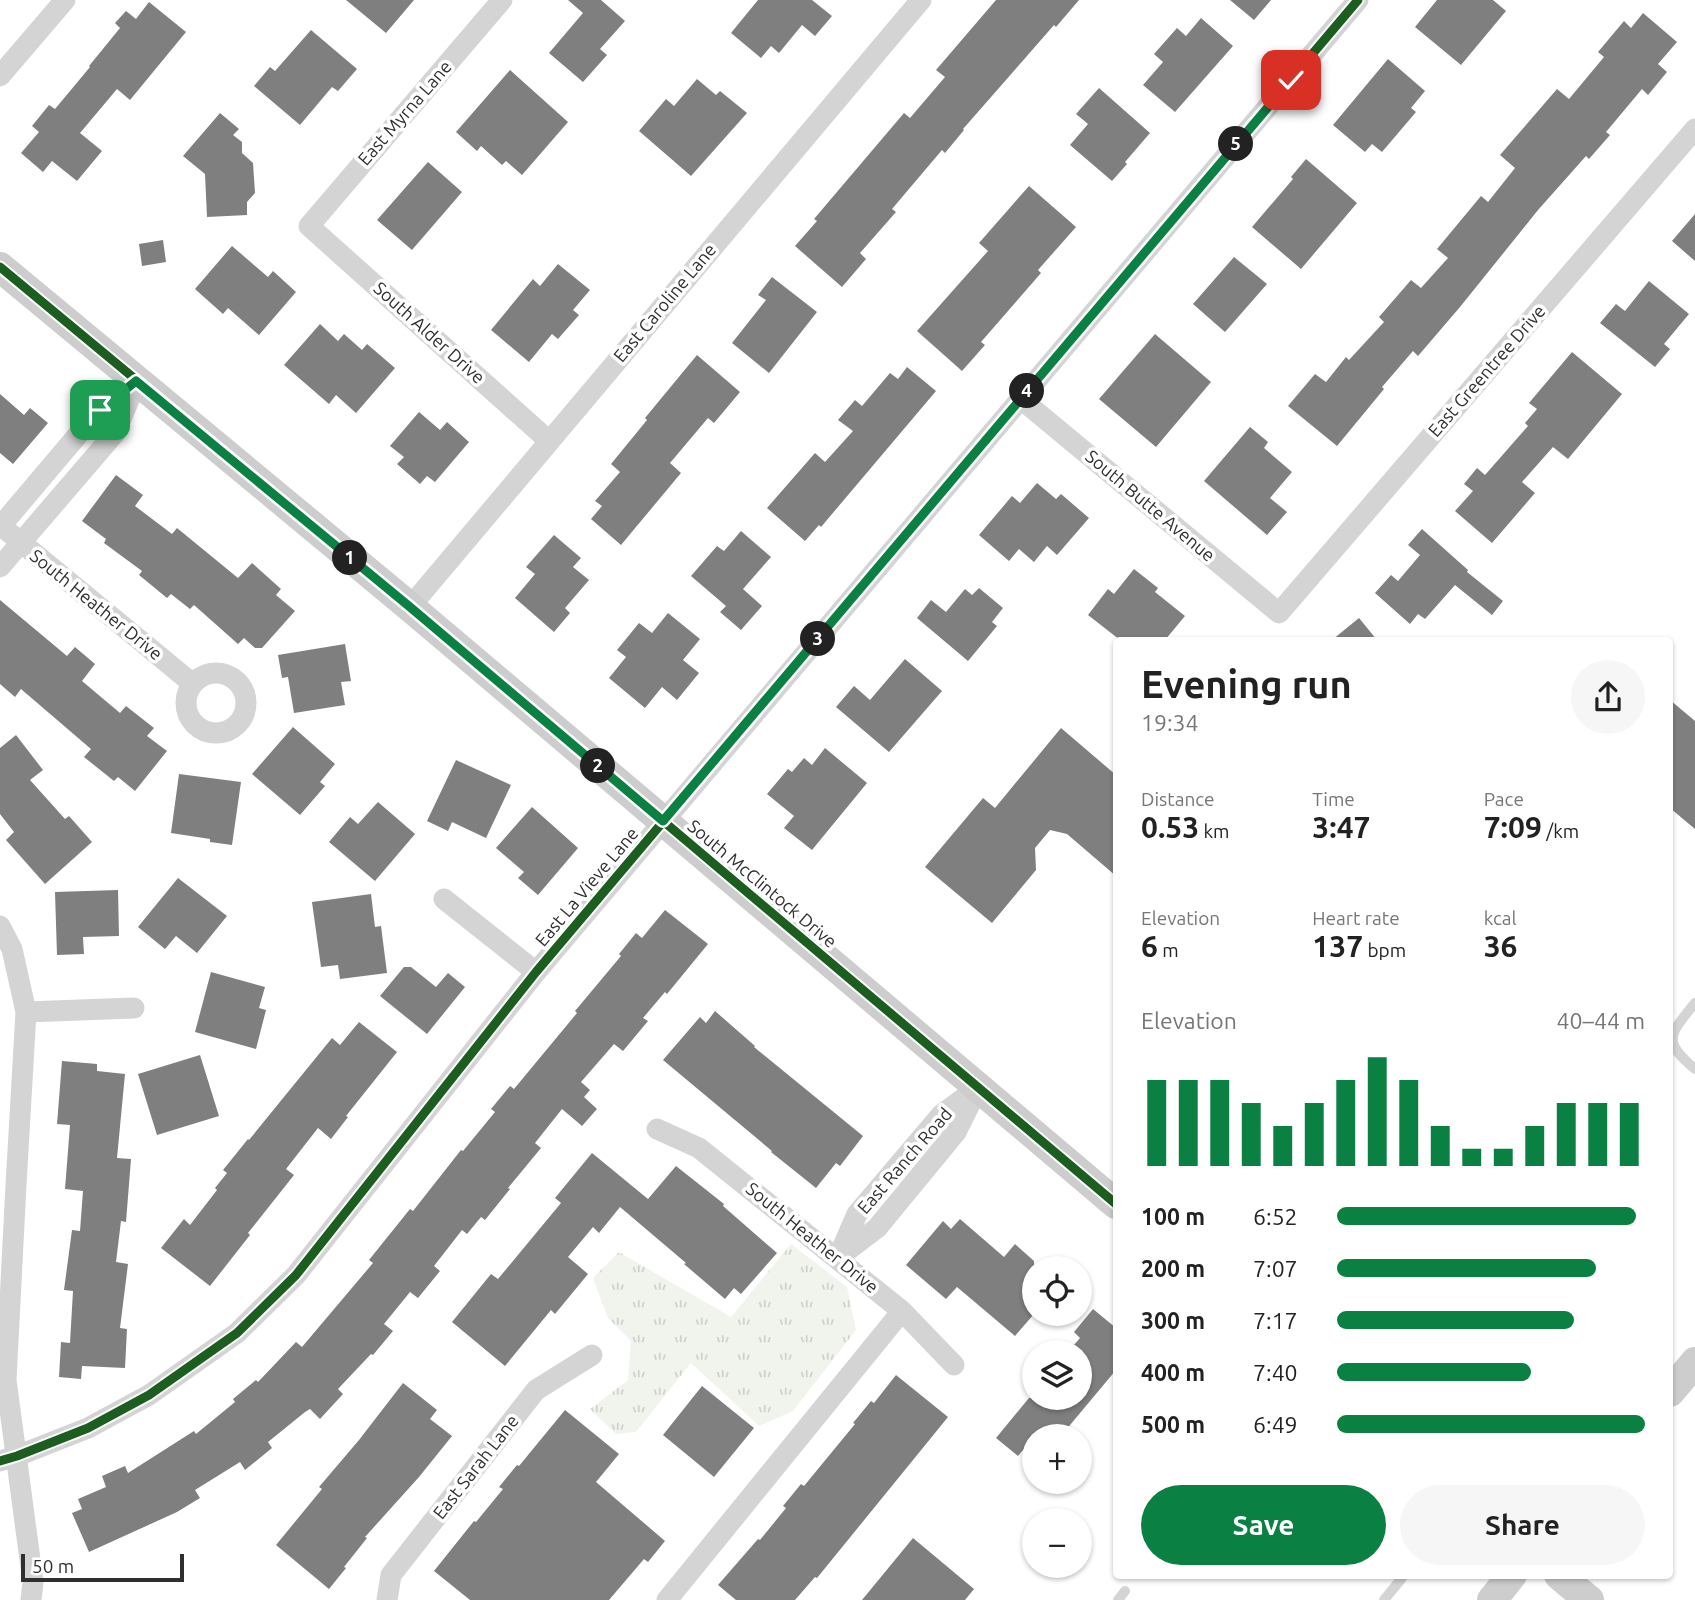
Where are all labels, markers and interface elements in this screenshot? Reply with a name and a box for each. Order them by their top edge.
pin [1261,50,1321,110]
street label: East Myrna Lane [353,56,455,169]
icon: check [1272,61,1310,99]
pin: 5 [1218,127,1254,162]
text: 5 [1230,132,1241,154]
street label: East Caroline Lane [609,239,719,365]
street label: South Alder Drive [370,277,489,387]
street label: East Greentree Drive [1424,301,1549,440]
pin: 4 [1010,374,1044,408]
text: 4 [1021,379,1032,401]
pin [70,380,130,440]
icon: arrive [81,391,119,429]
street label: South Butte Avenue [1082,445,1219,565]
pin: 1 [332,540,368,576]
street label: South Heather Drive [27,545,167,664]
text: 1 [344,546,355,568]
pin: 3 [800,622,836,656]
text: 3 [812,627,823,649]
button: share [1571,660,1645,734]
text: Evening run [1141,663,1352,705]
text: 19:34 [1141,710,1199,735]
pin: 2 [580,748,616,784]
text: 2 [592,754,603,776]
text: Distance [1141,788,1215,810]
text: Time [1312,788,1355,810]
text: Pace [1484,788,1524,810]
text: 0.53 [1141,810,1199,844]
text: 3:47 [1312,810,1370,844]
text: 7:09 [1484,810,1542,844]
street label: South McClintock Drive [684,815,841,951]
text: km [1199,820,1229,842]
text: /km [1542,820,1579,842]
street label: East La Vieve Lane [531,823,642,950]
text: Elevation [1141,907,1220,929]
text: Heart rate [1312,907,1400,929]
text: kcal [1484,907,1516,929]
text: 6 [1141,929,1158,963]
text: 137 [1312,929,1363,963]
text: 36 [1484,929,1518,963]
text: m [1158,939,1179,961]
text: bpm [1363,939,1406,961]
text: Elevation [1141,1008,1237,1033]
text: 40–44 m [1557,1008,1645,1033]
street label: East Ranch Road [853,1103,956,1217]
street label: South Heather Drive [743,1178,883,1297]
text: 100 m [1141,1204,1205,1229]
text: 6:52 [1253,1204,1298,1229]
map controls [1022,1256,1092,1578]
button: locate [1022,1256,1092,1326]
text: 200 m [1141,1256,1205,1281]
text: 7:07 [1253,1256,1298,1281]
text: 300 m [1141,1308,1205,1333]
text: 7:17 [1253,1308,1298,1333]
button: layers [1022,1340,1092,1410]
text: 400 m [1141,1360,1205,1385]
text: 7:40 [1253,1360,1298,1385]
street label: East Sarah Lane [428,1411,522,1522]
text: 500 m [1141,1412,1205,1437]
text: 6:49 [1253,1412,1298,1437]
button: + [1022,1424,1092,1494]
button: Save [1141,1485,1386,1565]
button: Share [1400,1485,1645,1565]
button: − [1022,1508,1092,1578]
scale bar [21,1551,184,1583]
text: 50 m [32,1555,74,1577]

